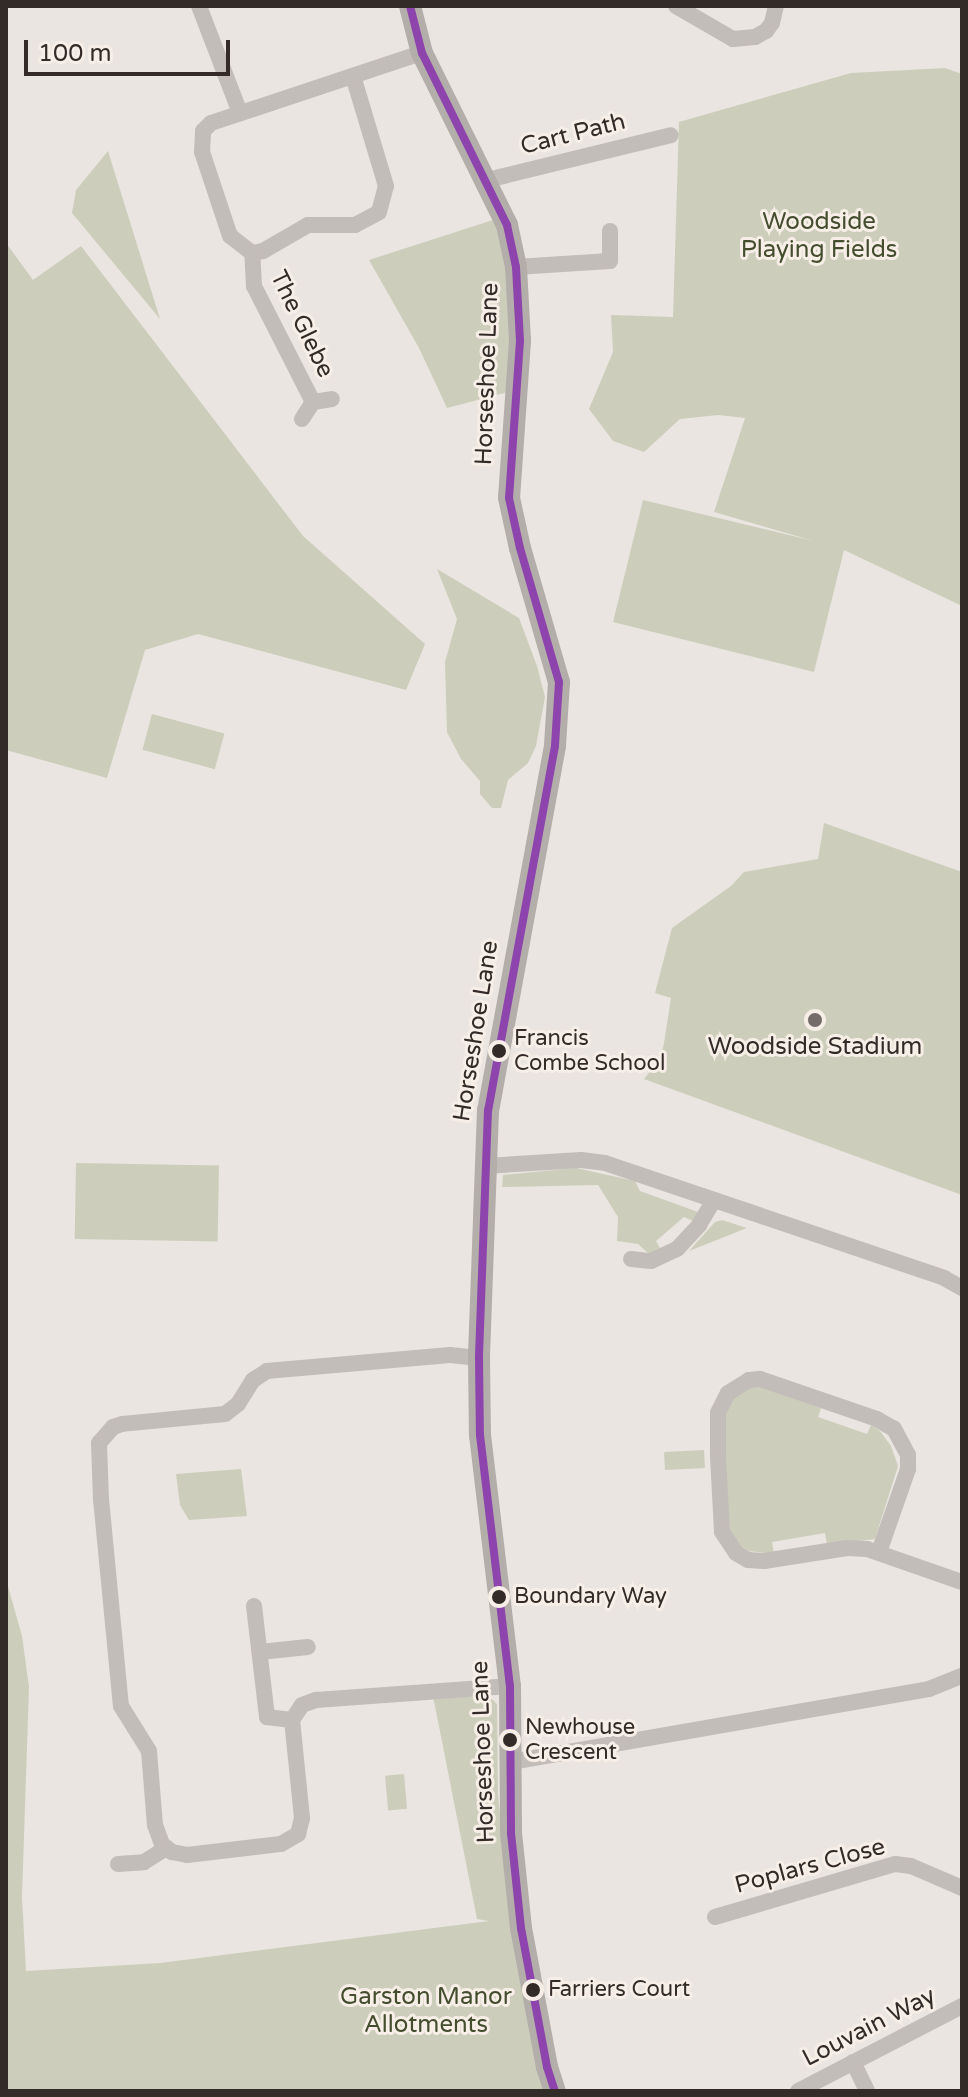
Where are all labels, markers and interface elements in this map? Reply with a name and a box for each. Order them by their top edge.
scale bar [28,24,234,74]
text: 100 m [38,39,112,68]
street label: Cart Path [517,107,629,161]
park label: Woodside Playing Fields [741,208,897,264]
street label: The Glebe [264,266,340,382]
street label: Horseshoe Lane [469,282,505,466]
street label: Horseshoe Lane [447,939,505,1123]
marker: Woodside Stadium [806,1011,824,1029]
place label: Francis Combe School [514,1025,665,1076]
place label: Woodside Stadium [708,1033,922,1061]
marker: Francis Combe School [491,1043,507,1059]
place label: Boundary Way [514,1584,667,1610]
marker: Boundary Way [491,1589,507,1605]
street label: Horseshoe Lane [465,1660,501,1844]
place label: Newhouse Crescent [525,1714,635,1766]
marker: Newhouse Crescent [502,1732,518,1748]
street label: Poplars Close [732,1832,888,1900]
place label: Farriers Court [548,1977,690,2003]
street label: Louvain Way [798,1981,940,2073]
marker: Farriers Court [525,1982,541,1998]
park label: Garston Manor Allotments [340,1983,512,2039]

